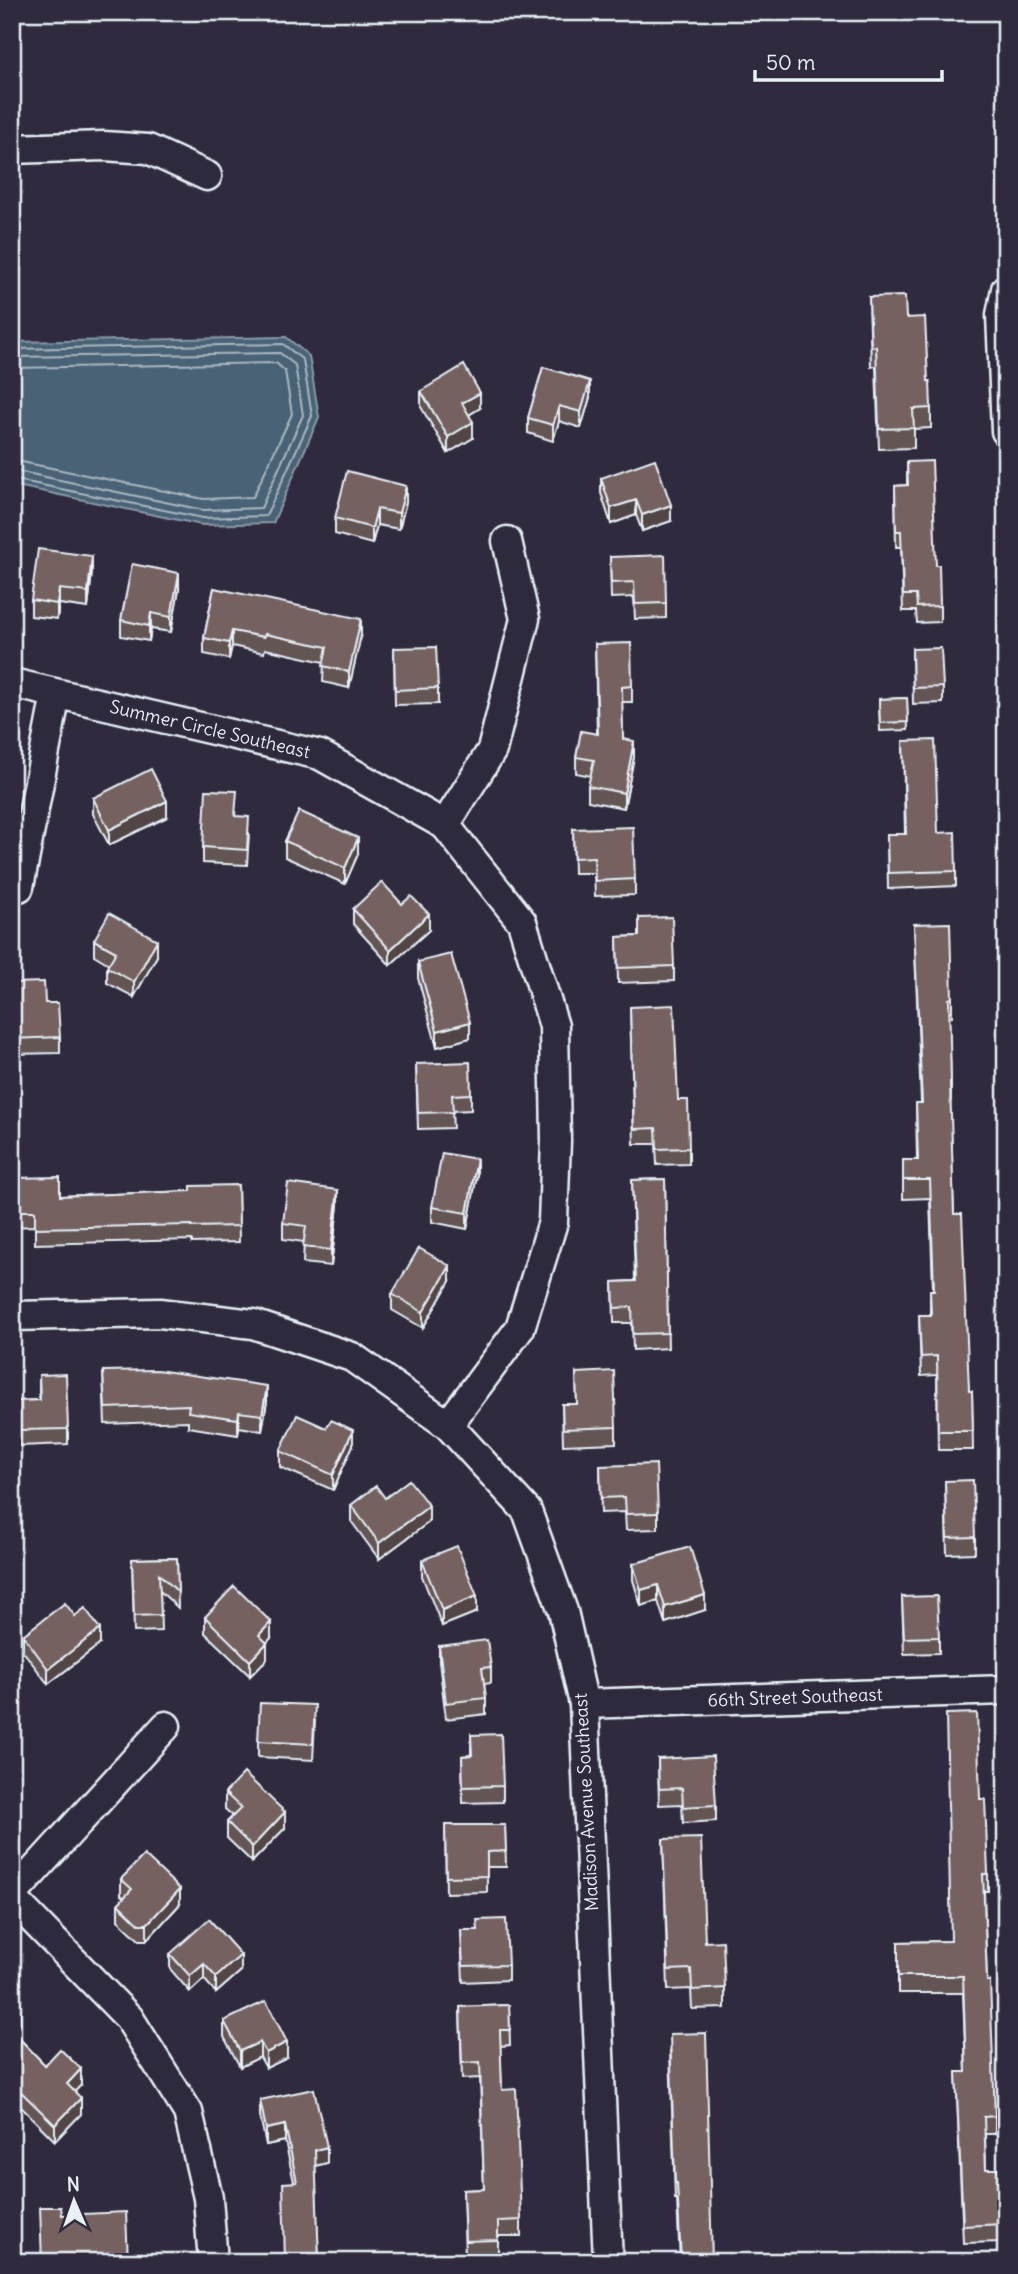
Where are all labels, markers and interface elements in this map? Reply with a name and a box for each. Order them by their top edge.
scale bar [755,38,943,82]
text: 50 m [766,49,815,76]
street label: Summer Circle Southeast [108,695,312,763]
street label: 66th Street Southeast [707,1682,883,1712]
street label: Madison Avenue Southeast [569,1692,603,1912]
north arrow [38,2166,108,2236]
text: N [66,2172,80,2196]

